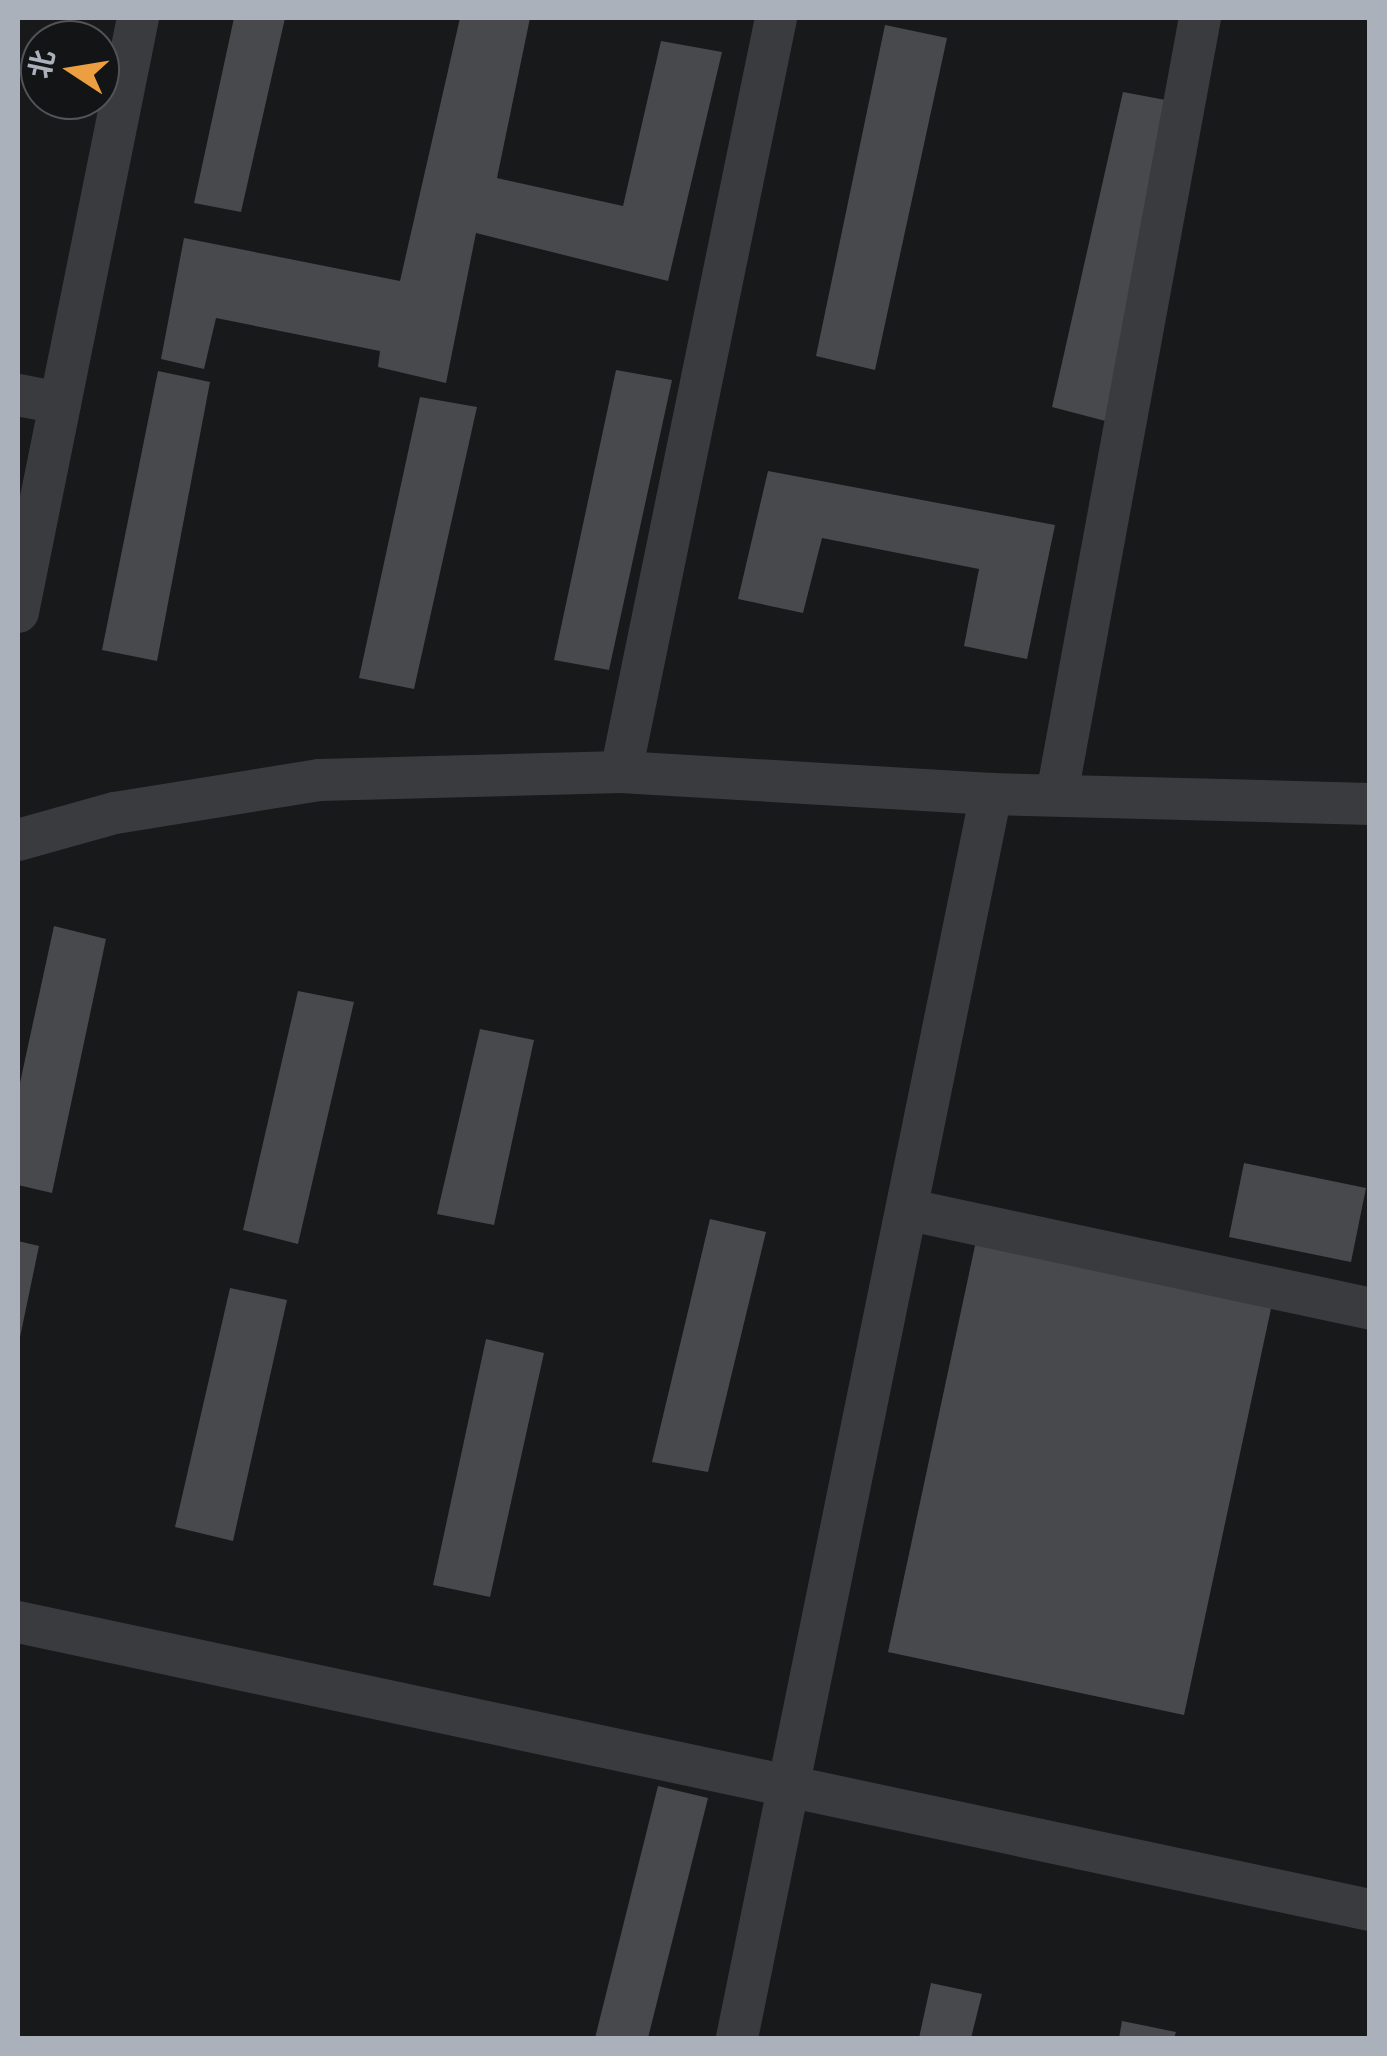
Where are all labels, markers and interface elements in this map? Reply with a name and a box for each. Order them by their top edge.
north arrow [20,20,120,120]
text: 北 [23,47,61,81]

